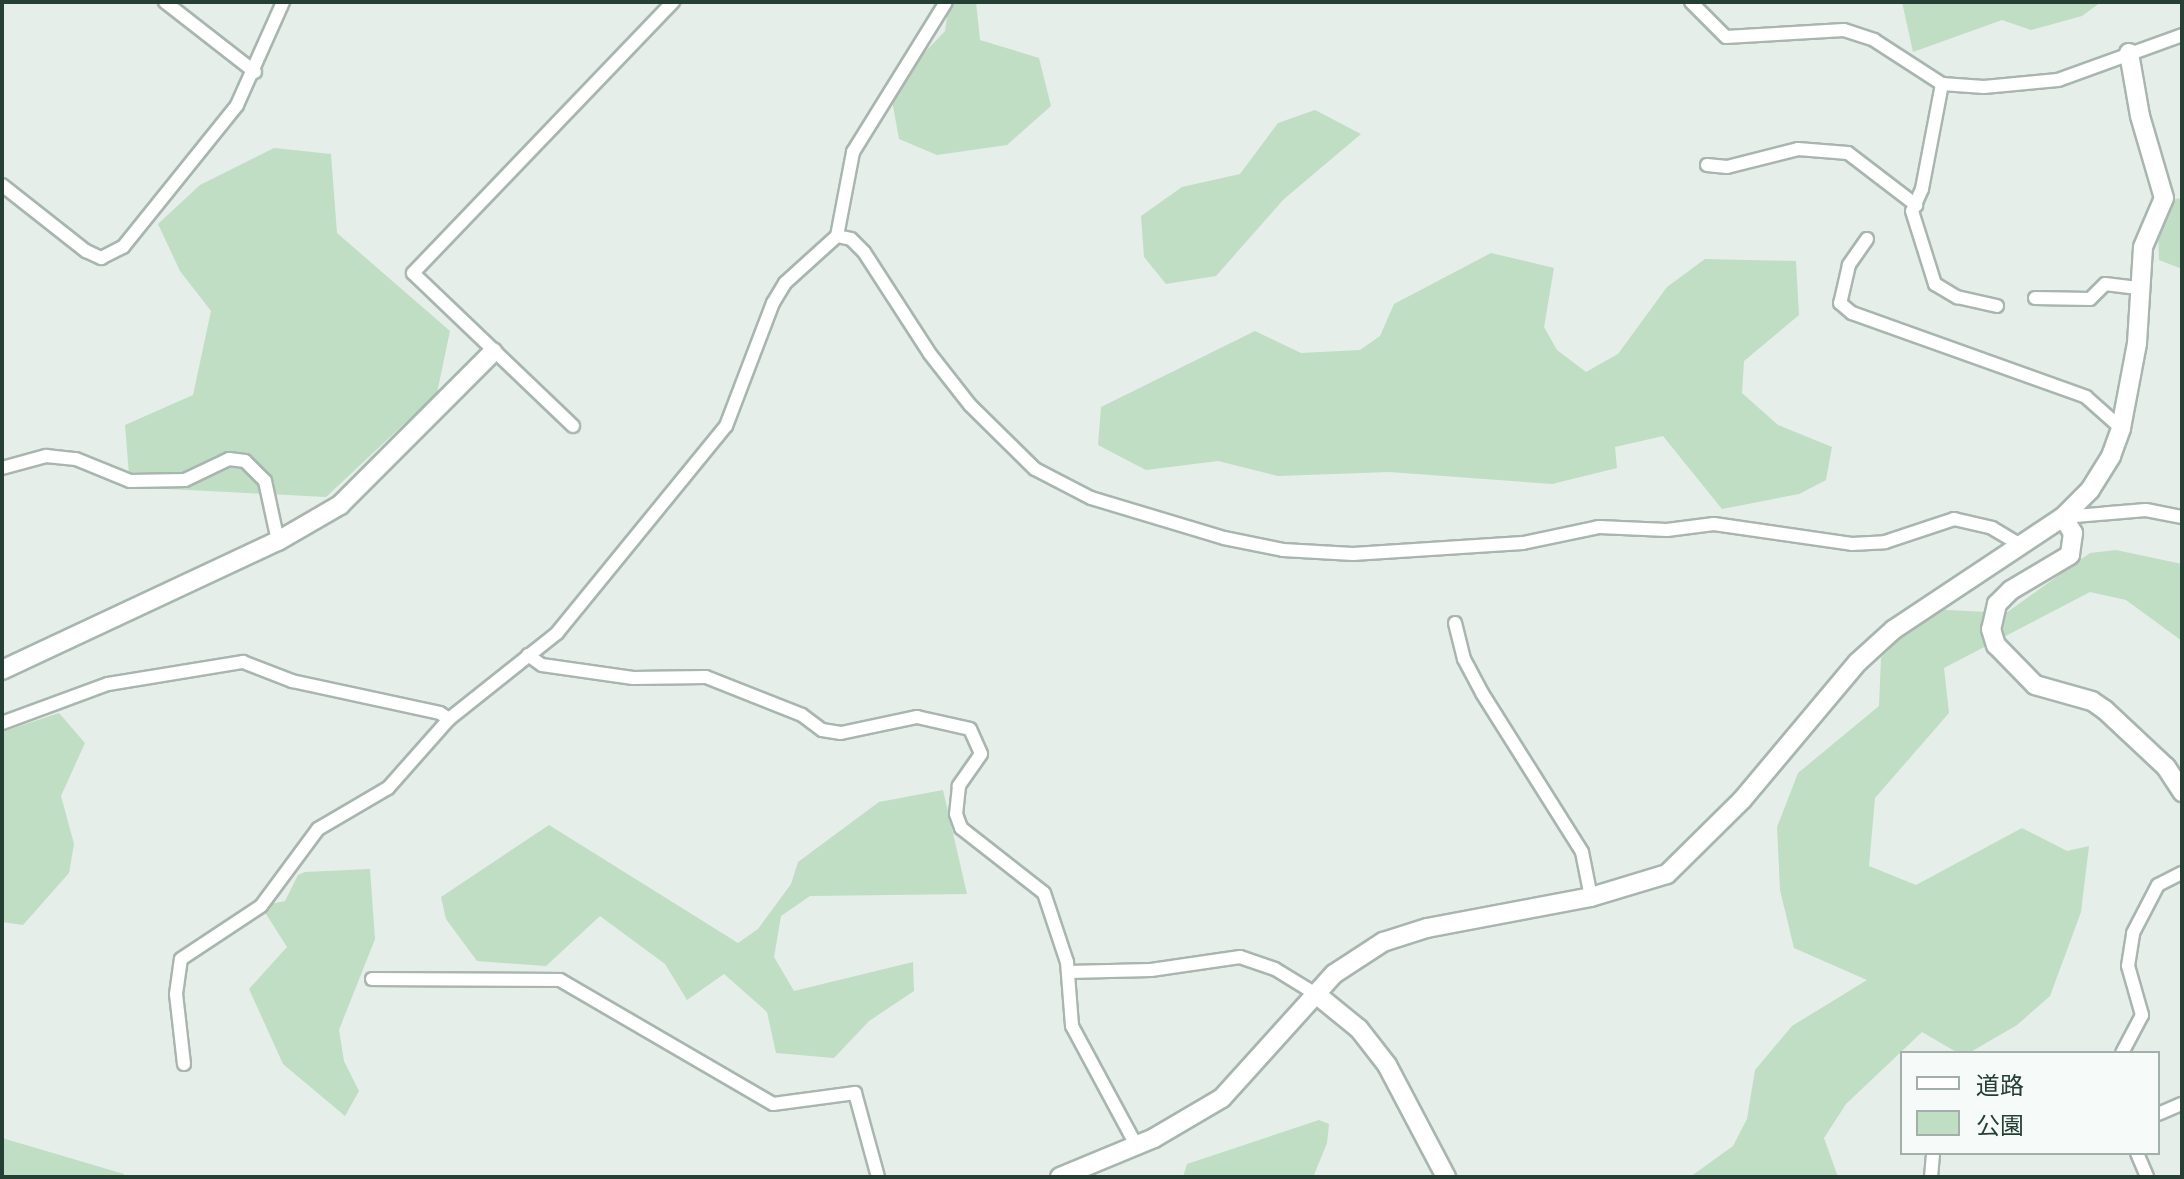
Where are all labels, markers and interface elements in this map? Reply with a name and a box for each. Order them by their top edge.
legend [1900,1051,2160,1155]
text: 道路 [1976,1072,2024,1099]
text: 公園 [1976,1112,2024,1139]

